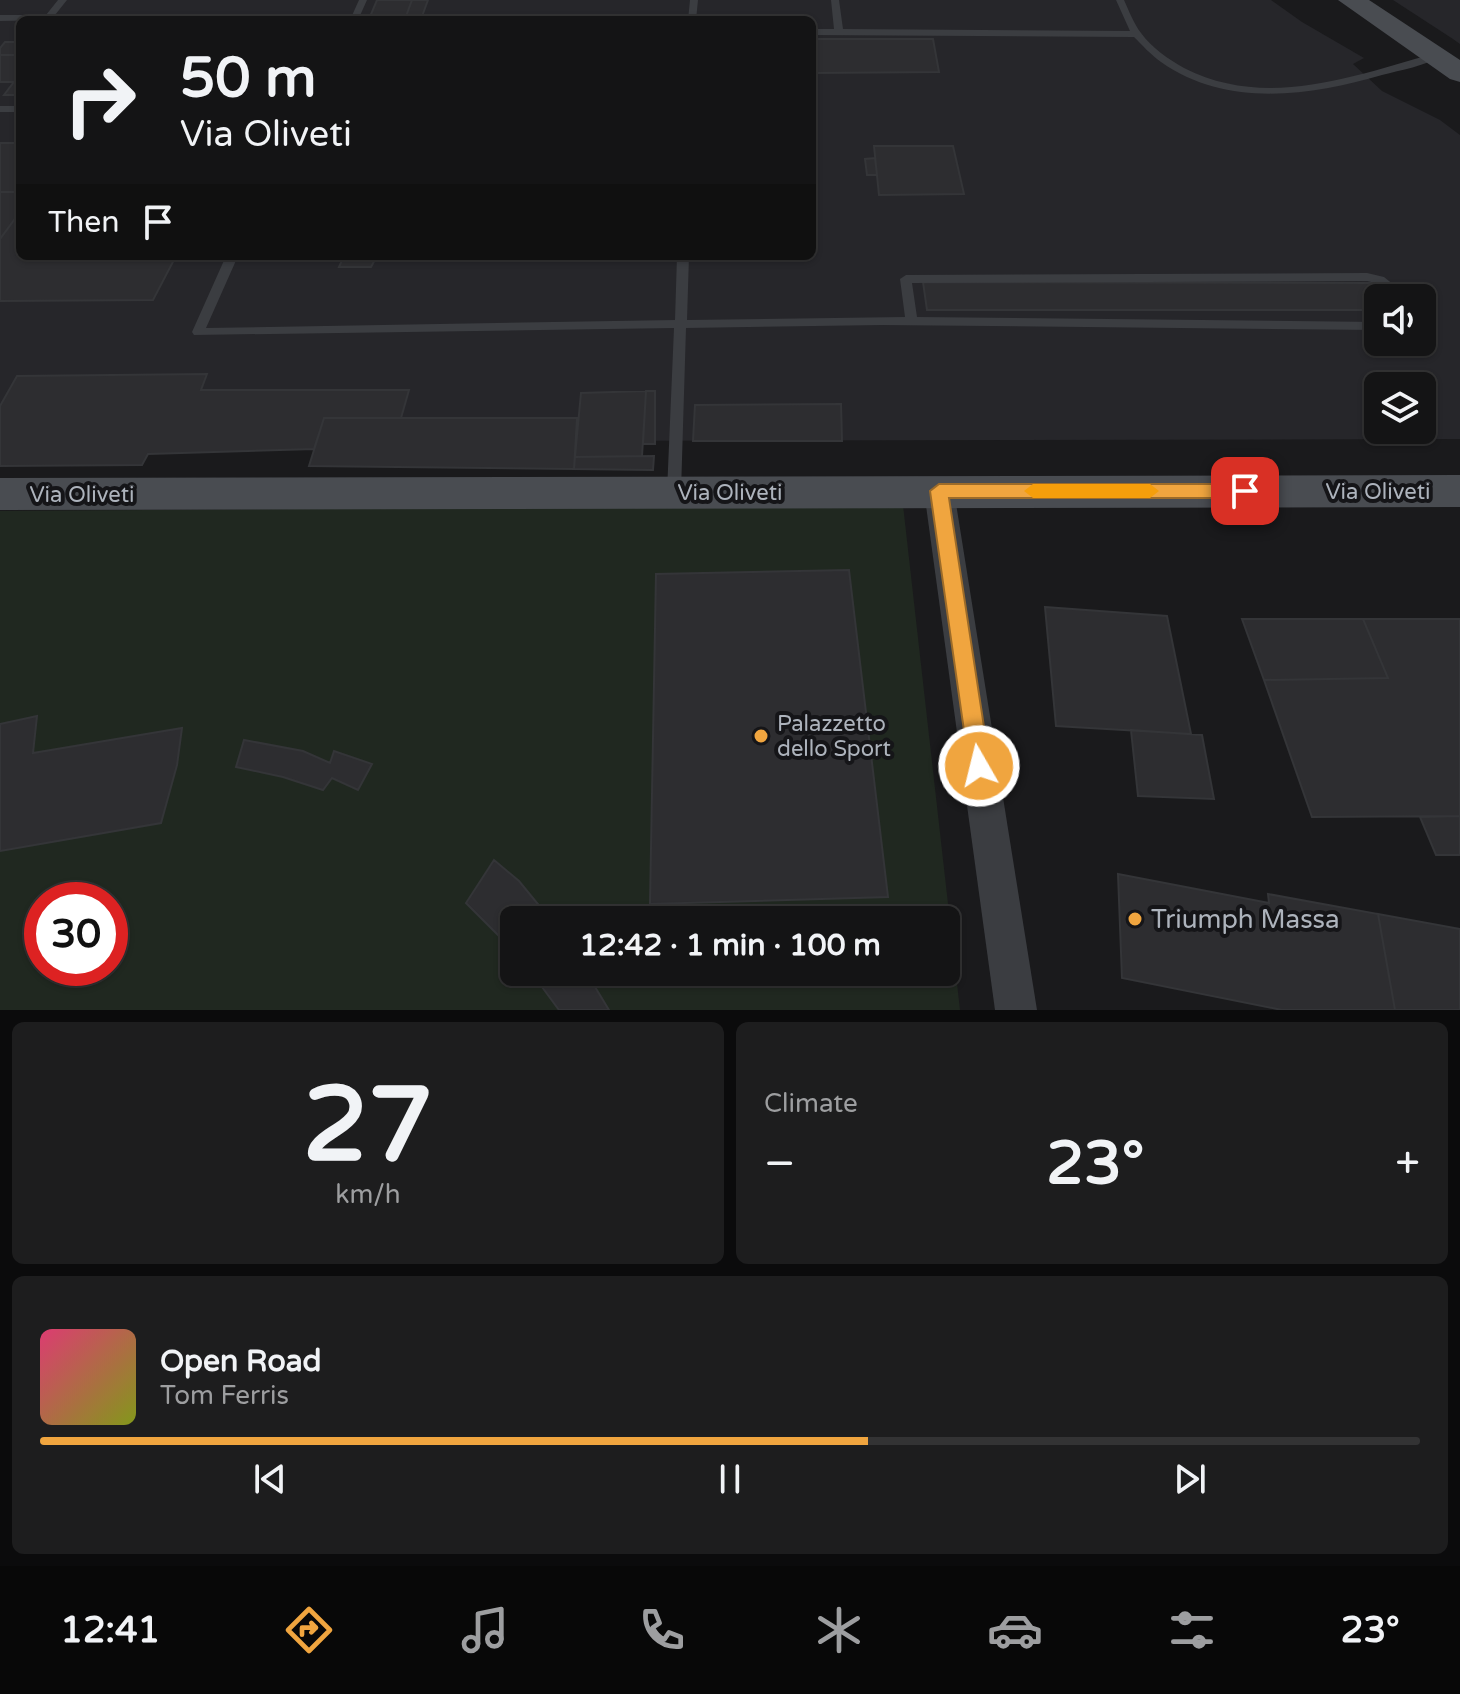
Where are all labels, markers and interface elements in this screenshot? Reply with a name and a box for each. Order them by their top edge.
text: 50 m [180,45,316,112]
icon: right [48,48,152,152]
text: Via Oliveti [180,113,352,156]
icon: arrive [136,200,180,244]
text: Then [48,204,120,241]
map controls [1364,284,1436,444]
button: sound [1364,284,1436,356]
button: layers [1364,372,1436,444]
pin [1211,457,1279,525]
icon: arrive [1223,469,1267,513]
street label: Via Oliveti [1325,479,1431,505]
street label: Via Oliveti [677,480,783,506]
street label: Via Oliveti [29,482,135,508]
place label: Palazzetto dello Sport [777,711,891,762]
position arrow [937,724,1021,808]
marker: Palazzetto dello Sport [752,727,770,745]
speed limit sign: 30 [24,882,128,986]
place label: Triumph Massa [1151,904,1340,935]
marker: Triumph Massa [1126,910,1144,928]
text: 12:42 · 1 min · 100 m [579,927,881,964]
text: 27 [303,1064,433,1189]
text: Climate [764,1088,858,1119]
text: 23° [1046,1128,1144,1200]
text: − [764,1138,795,1191]
text: + [1395,1138,1420,1191]
text: km/h [335,1179,401,1210]
text: Open Road [160,1343,321,1380]
text: Tom Ferris [160,1380,289,1411]
icon: previous [248,1457,292,1501]
icon: pause [708,1457,752,1501]
icon: next [1168,1457,1212,1501]
icon: directions [281,1602,337,1658]
icon: music [457,1602,513,1658]
icon: phone [634,1602,690,1658]
icon: climate [811,1602,867,1658]
icon: car [987,1602,1043,1658]
icon: filters [1164,1602,1220,1658]
text: 12:41 [60,1609,160,1652]
text: 23° [1341,1609,1400,1652]

